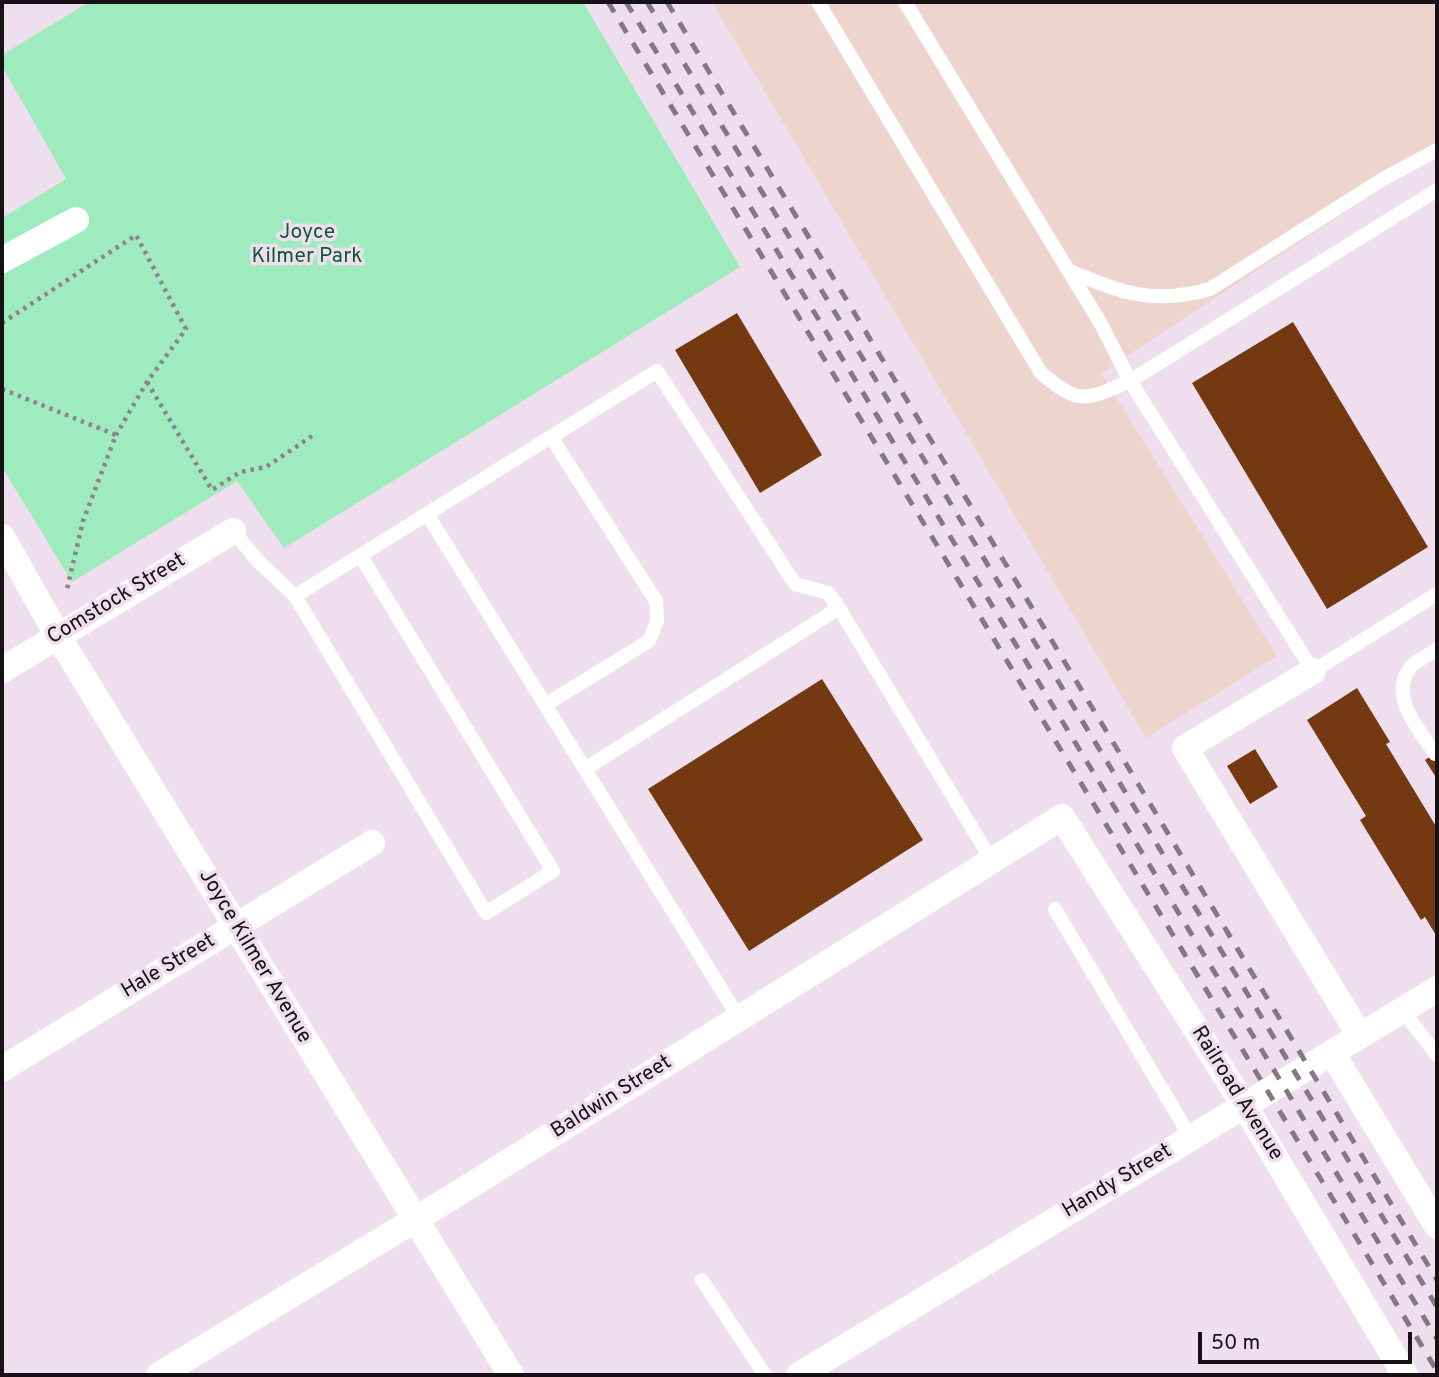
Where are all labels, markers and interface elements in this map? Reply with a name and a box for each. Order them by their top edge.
park label: Joyce Kilmer Park [252,221,362,271]
street label: Comstock Street [43,549,191,651]
street label: Joyce Kilmer Avenue [192,865,316,1049]
street label: Hale Street [118,929,220,1005]
street label: Railroad Avenue [1185,1022,1287,1166]
street label: Baldwin Street [547,1051,677,1145]
street label: Handy Street [1059,1139,1177,1225]
scale bar [1201,1318,1414,1362]
text: 50 m [1211,1330,1260,1357]

